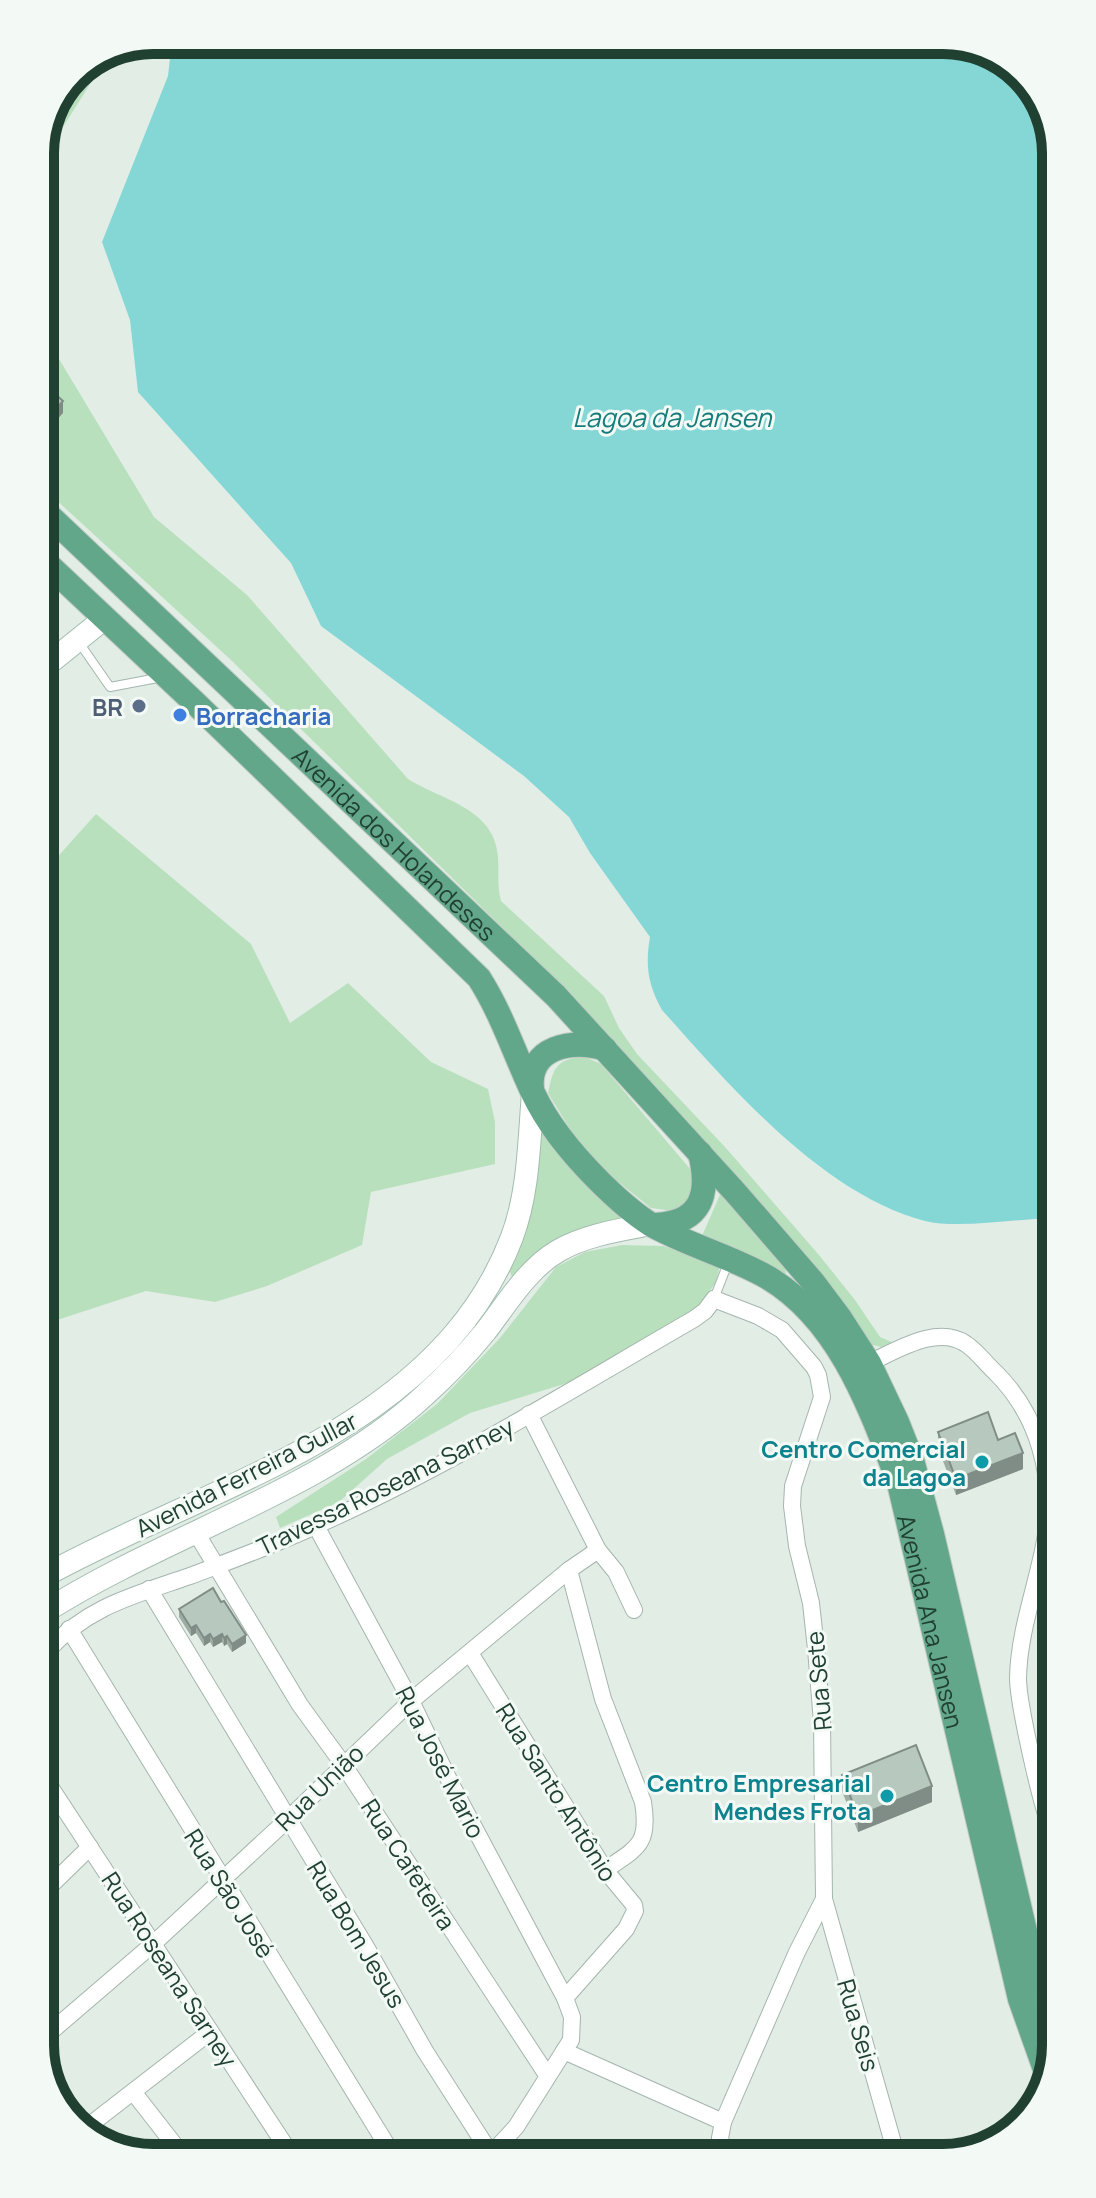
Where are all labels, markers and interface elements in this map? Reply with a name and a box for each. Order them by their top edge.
water label: Lagoa da Jansen [572,399,773,435]
place label: BR [92,690,123,723]
marker: BR [130,697,148,715]
place label: Borracharia [196,699,331,732]
marker: Borracharia [171,706,189,724]
street label: Avenida dos Holandeses [286,739,504,948]
street label: Avenida Ferreira Gullar [129,1404,363,1544]
street label: Travessa Roseana Sarney [251,1409,519,1563]
place label: Centro Comercial da Lagoa [761,1432,966,1493]
marker: Centro Comercial da Lagoa [973,1453,991,1471]
street label: Avenida Ana Jansen [890,1511,972,1731]
street label: Rua Sete [797,1630,839,1732]
street label: Rua José Mario [389,1681,493,1843]
street label: Rua Santo Antônio [489,1696,625,1888]
street label: Rua União [267,1736,371,1838]
place label: Centro Empresarial Mendes Frota [647,1766,871,1827]
marker: Centro Empresarial Mendes Frota [878,1787,896,1805]
street label: Rua Cafeteira [354,1792,464,1936]
street label: Rua São José [177,1822,283,1964]
street label: Rua Bom Jesus [300,1854,414,2014]
street label: Rua Roseana Sarney [95,1865,246,2073]
street label: Rua Seis [830,1975,888,2075]

